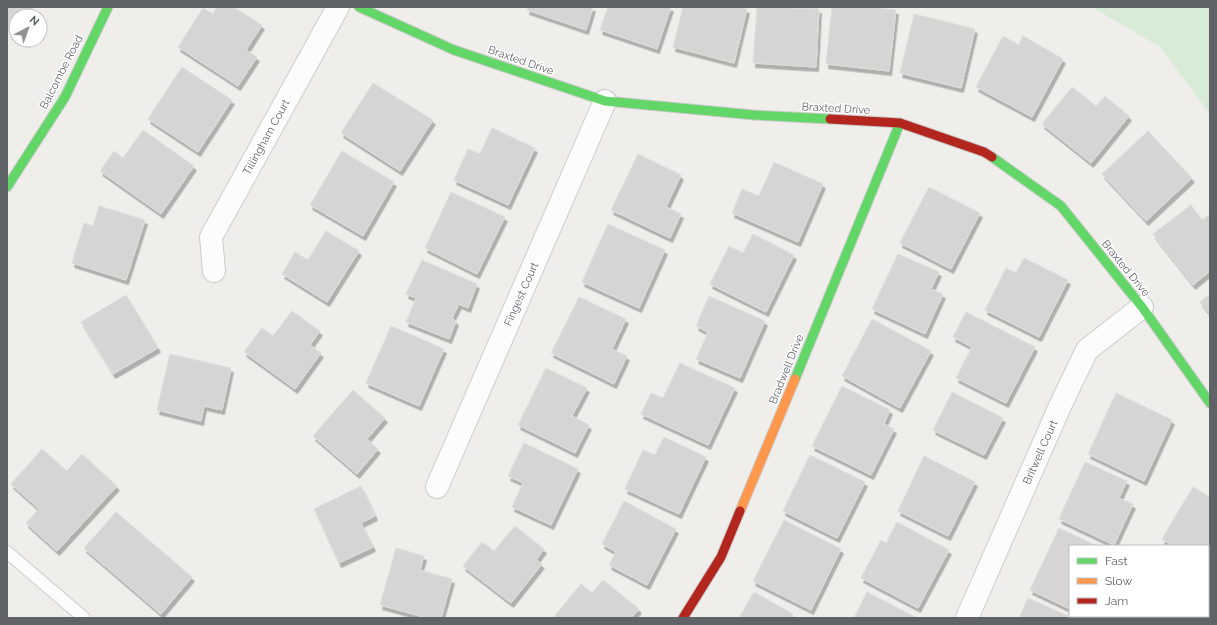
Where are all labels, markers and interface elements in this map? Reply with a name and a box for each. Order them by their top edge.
north arrow [8,8,48,48]
text: N [27,13,42,28]
street label: Balcombe Road [37,33,86,111]
street label: Braxted Drive [486,43,556,78]
street label: Tillingham Court [240,97,293,177]
street label: Braxted Drive [801,100,871,117]
street label: Braxted Drive [1099,238,1153,299]
street label: Fingest Court [502,260,541,328]
street label: Bradwell Drive [767,332,807,406]
street label: Britwell Court [1020,418,1061,486]
legend [1069,545,1209,617]
text: Fast [1105,554,1128,568]
text: Slow [1105,574,1132,588]
text: Jam [1105,594,1128,608]

